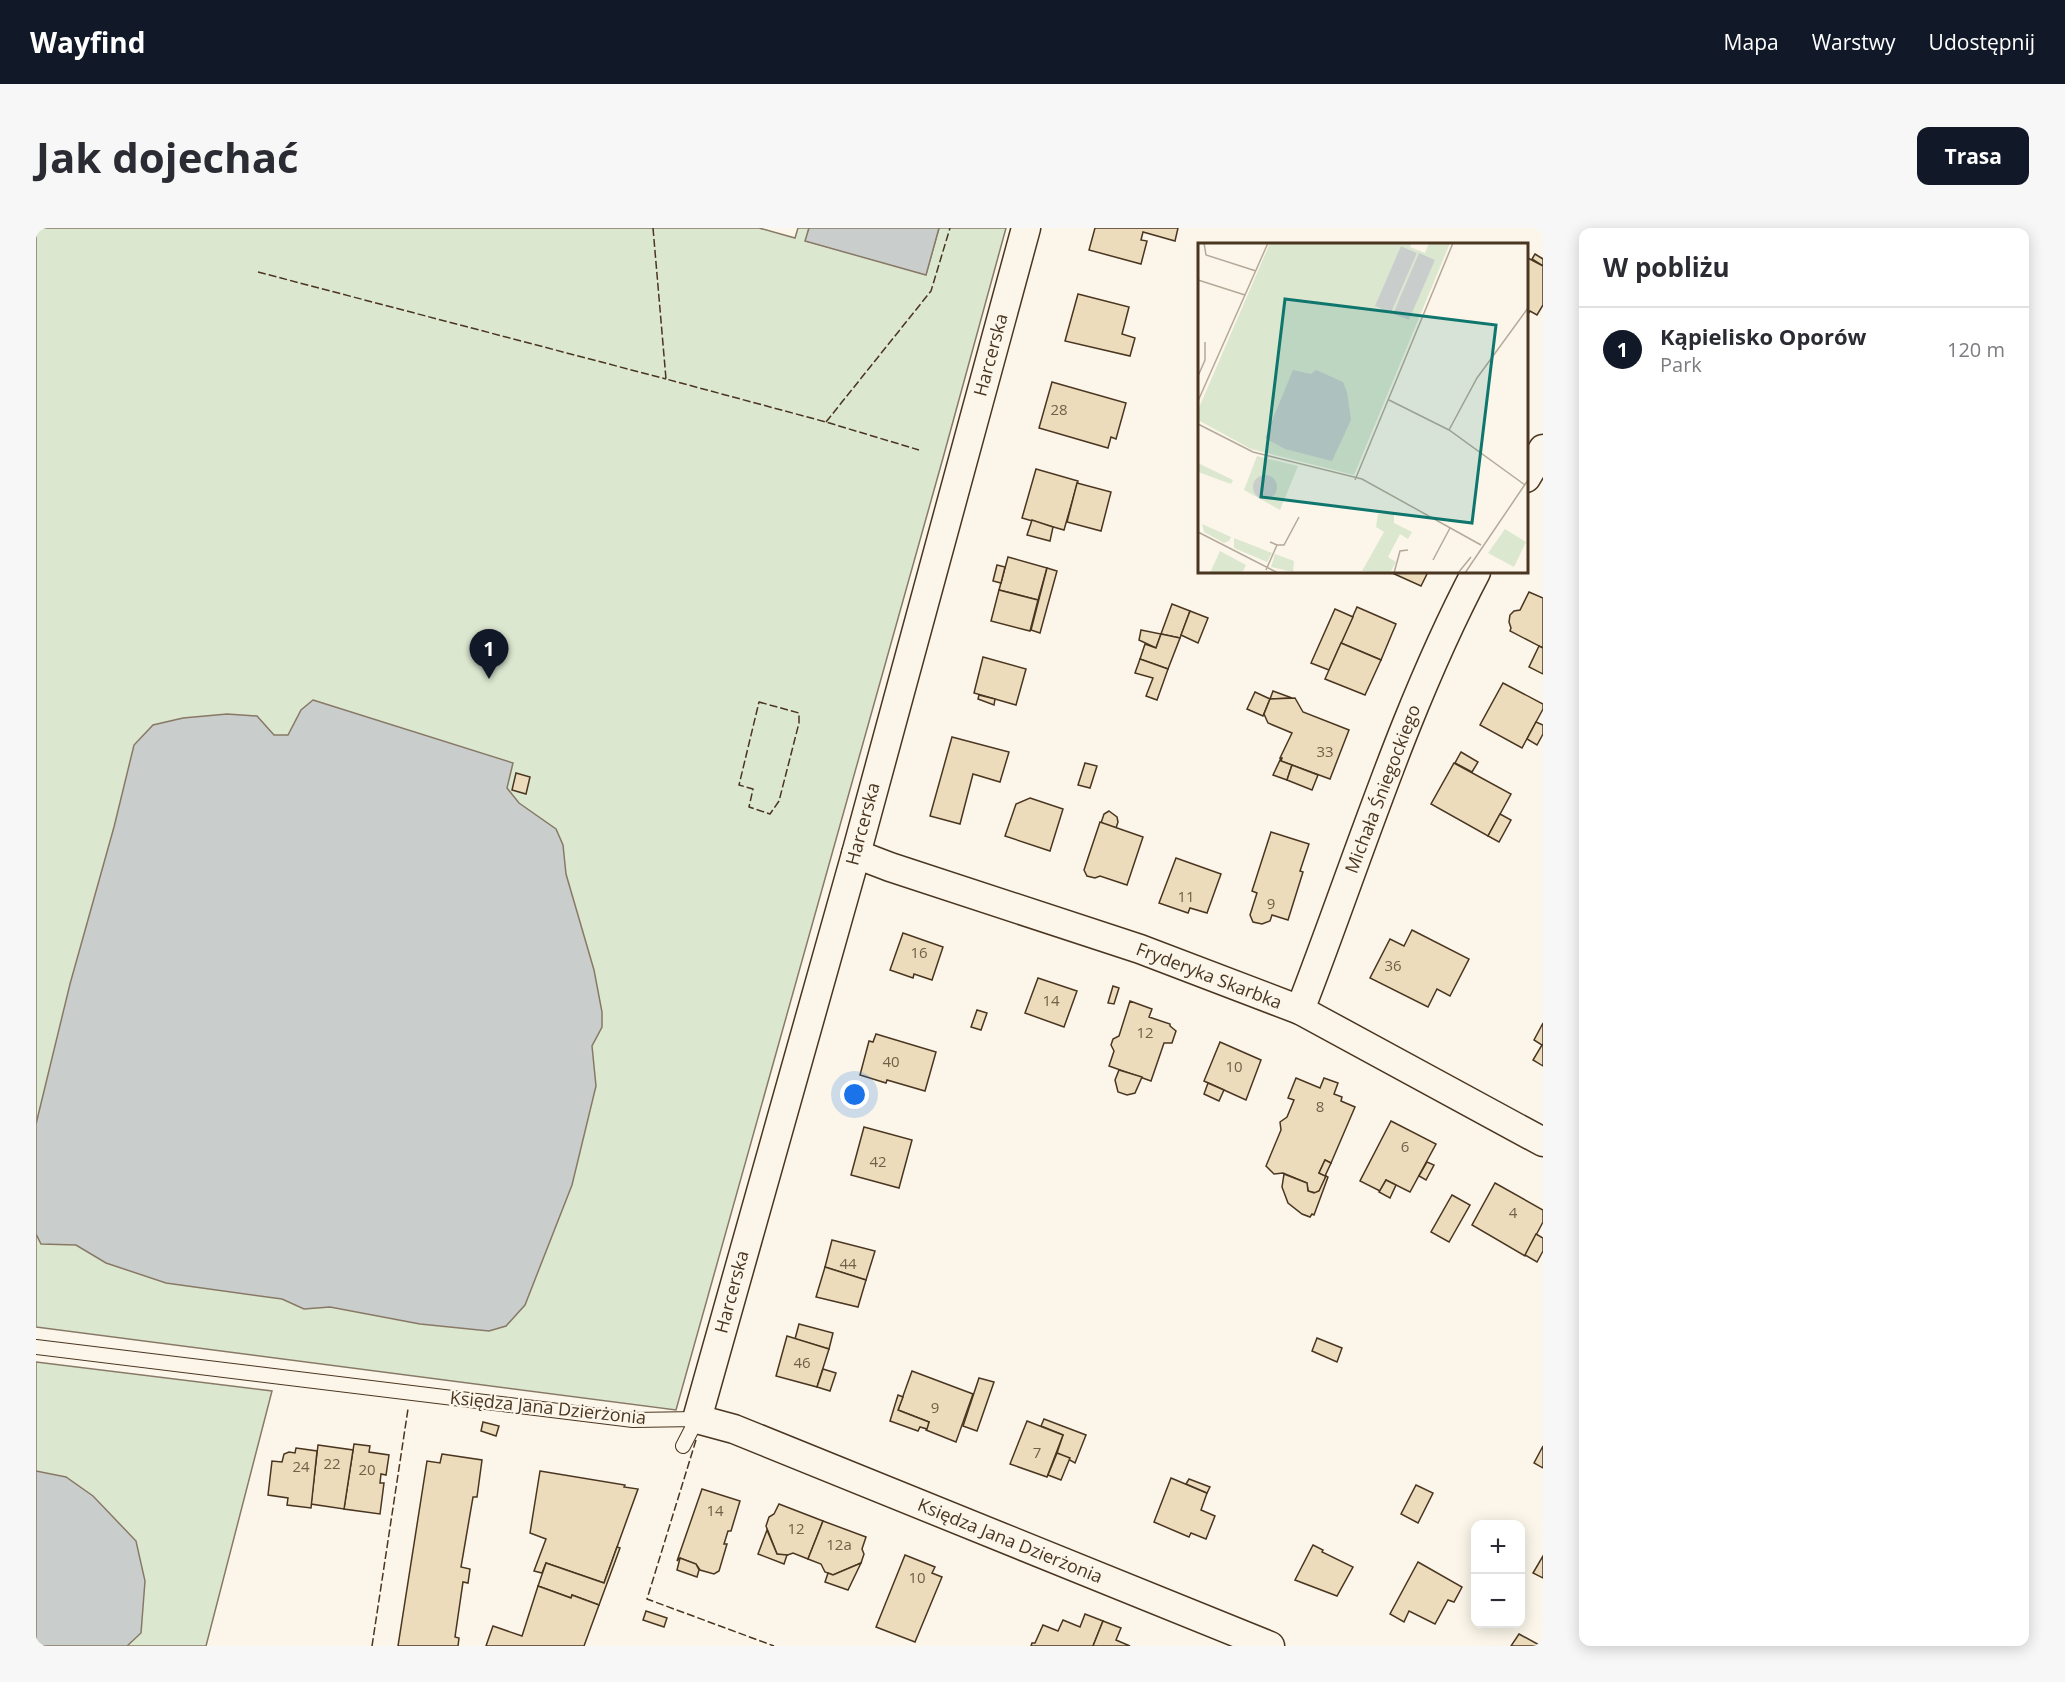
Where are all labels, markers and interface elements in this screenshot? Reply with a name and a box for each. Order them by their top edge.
text: Wayfind [30,23,145,61]
text: Mapa [1724,28,1779,56]
text: Warstwy [1812,28,1896,56]
text: Udostępnij [1929,28,2035,56]
button: Trasa [1917,127,2029,185]
text: Jak dojechać [36,128,299,185]
inset map [1198,243,1528,573]
text: W pobliżu [1603,249,1730,285]
street label: Harcerska [967,311,1013,399]
text: Kąpielisko Oporów [1660,321,1866,351]
text: 1 [1617,336,1628,363]
text: 120 m [1947,336,2005,363]
text: Park [1660,351,1702,378]
house number: 28 [1050,399,1068,419]
pin: 1 [470,630,508,679]
street label: Michała Śniegockiego [1339,701,1425,877]
house number: 33 [1316,741,1334,761]
street label: Harcerska [839,780,885,868]
house number: 11 [1177,886,1195,906]
house number: 9 [1267,893,1275,913]
street label: Fryderyka Skarbka [1133,936,1286,1014]
house number: 16 [910,942,928,962]
house number: 36 [1384,955,1402,975]
house number: 14 [1042,990,1060,1010]
house number: 12 [1136,1022,1154,1042]
house number: 40 [882,1051,900,1071]
house number: 10 [1225,1056,1243,1076]
your location [840,1080,869,1109]
house number: 8 [1316,1096,1324,1116]
house number: 6 [1401,1136,1409,1156]
house number: 42 [869,1151,887,1171]
house number: 4 [1509,1202,1518,1222]
street label: Harcerska [708,1248,754,1336]
house number: 44 [839,1253,857,1273]
house number: 46 [793,1352,811,1372]
street label: Księdza Jana Dzierżonia [449,1385,647,1429]
house number: 9 [931,1397,939,1417]
house number: 7 [1033,1442,1041,1462]
house number: 22 [323,1453,341,1473]
house number: 24 [292,1456,310,1476]
house number: 20 [358,1459,376,1479]
street label: Księdza Jana Dzierżonia [914,1492,1106,1588]
house number: 14 [706,1500,724,1520]
house number: 12 [787,1518,805,1538]
map controls [1471,1520,1525,1628]
button: + [1471,1520,1525,1574]
house number: 12a [826,1534,852,1554]
house number: 10 [908,1567,926,1587]
button: − [1471,1574,1525,1628]

